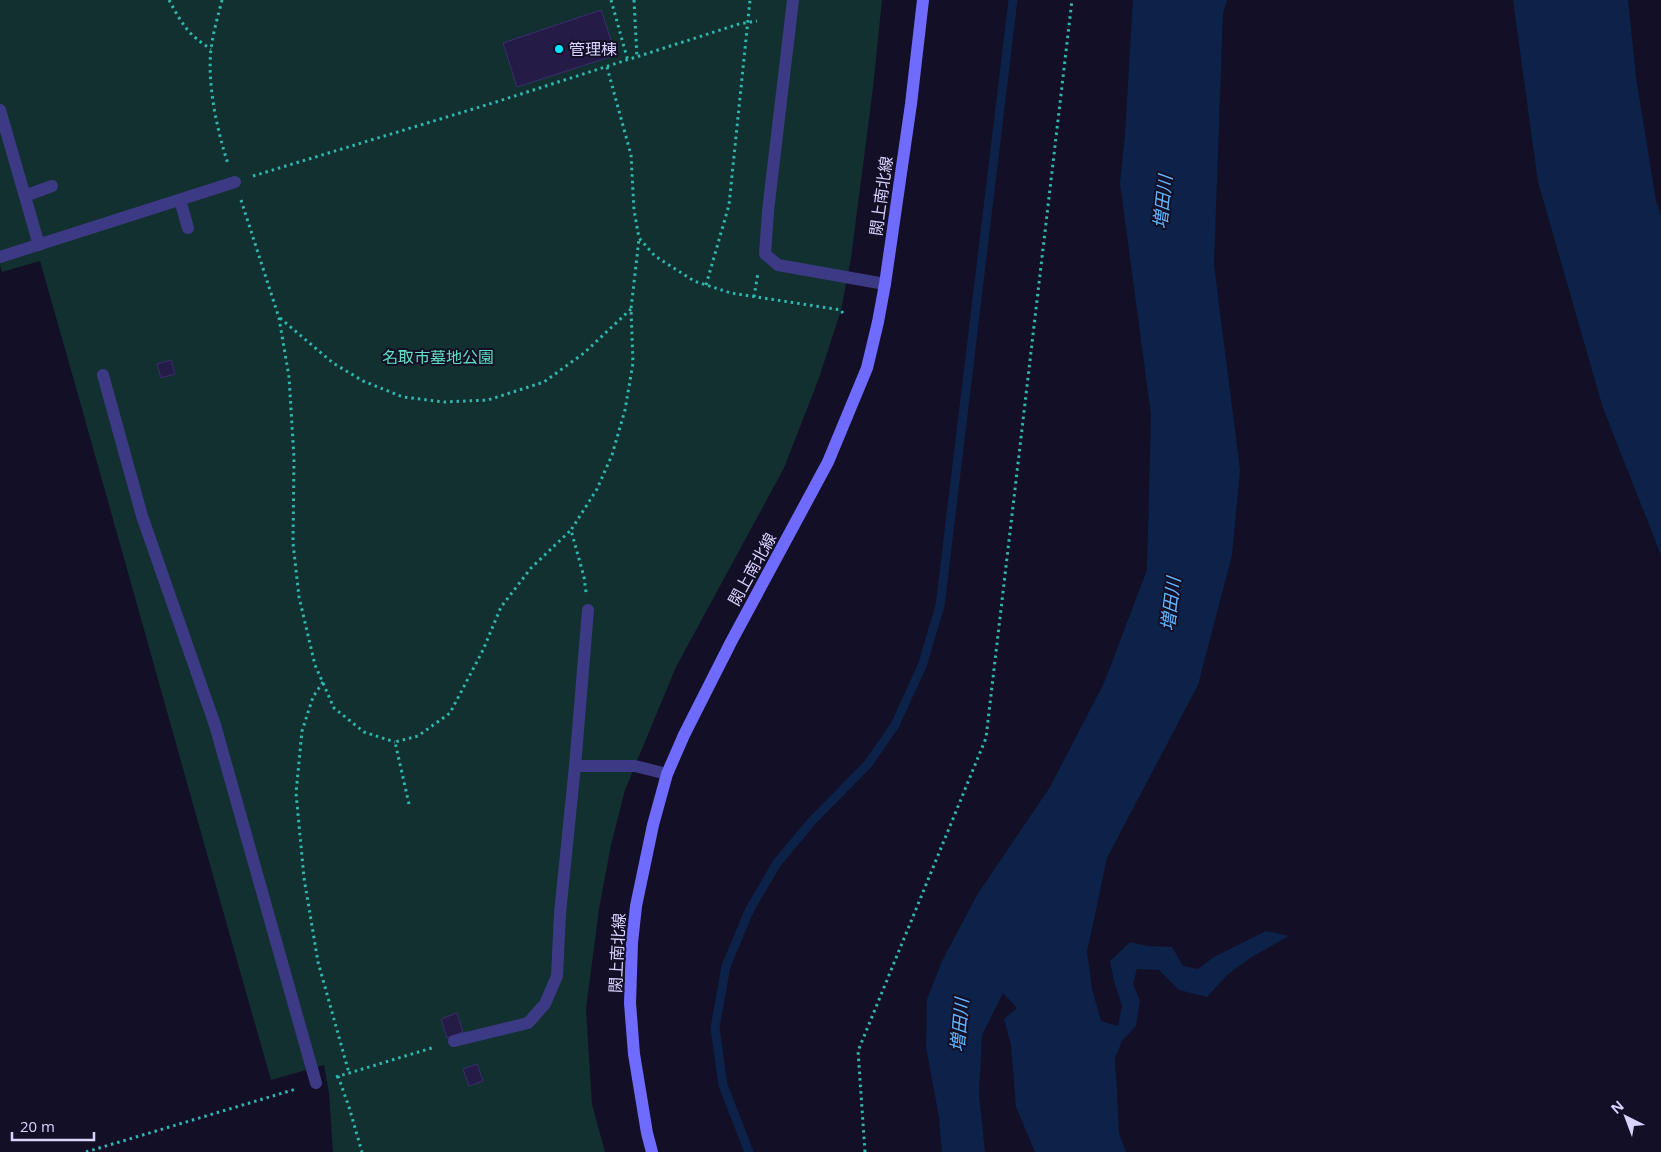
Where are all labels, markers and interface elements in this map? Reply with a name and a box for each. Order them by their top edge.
place label: 管理棟 [569,38,617,60]
marker: 管理棟 [553,43,565,55]
street label: 閖上南北線 [865,155,897,237]
water label: 増田川 [1147,172,1177,230]
park label: 名取市墓地公園 [382,346,494,368]
street label: 閖上南北線 [723,529,781,609]
water label: 増田川 [1155,574,1185,632]
street label: 閖上南北線 [604,912,630,994]
water label: 増田川 [945,995,973,1053]
north arrow [1601,1092,1651,1142]
text: N [1606,1096,1628,1118]
scale bar [12,1110,95,1142]
text: 20 m [20,1116,55,1136]

